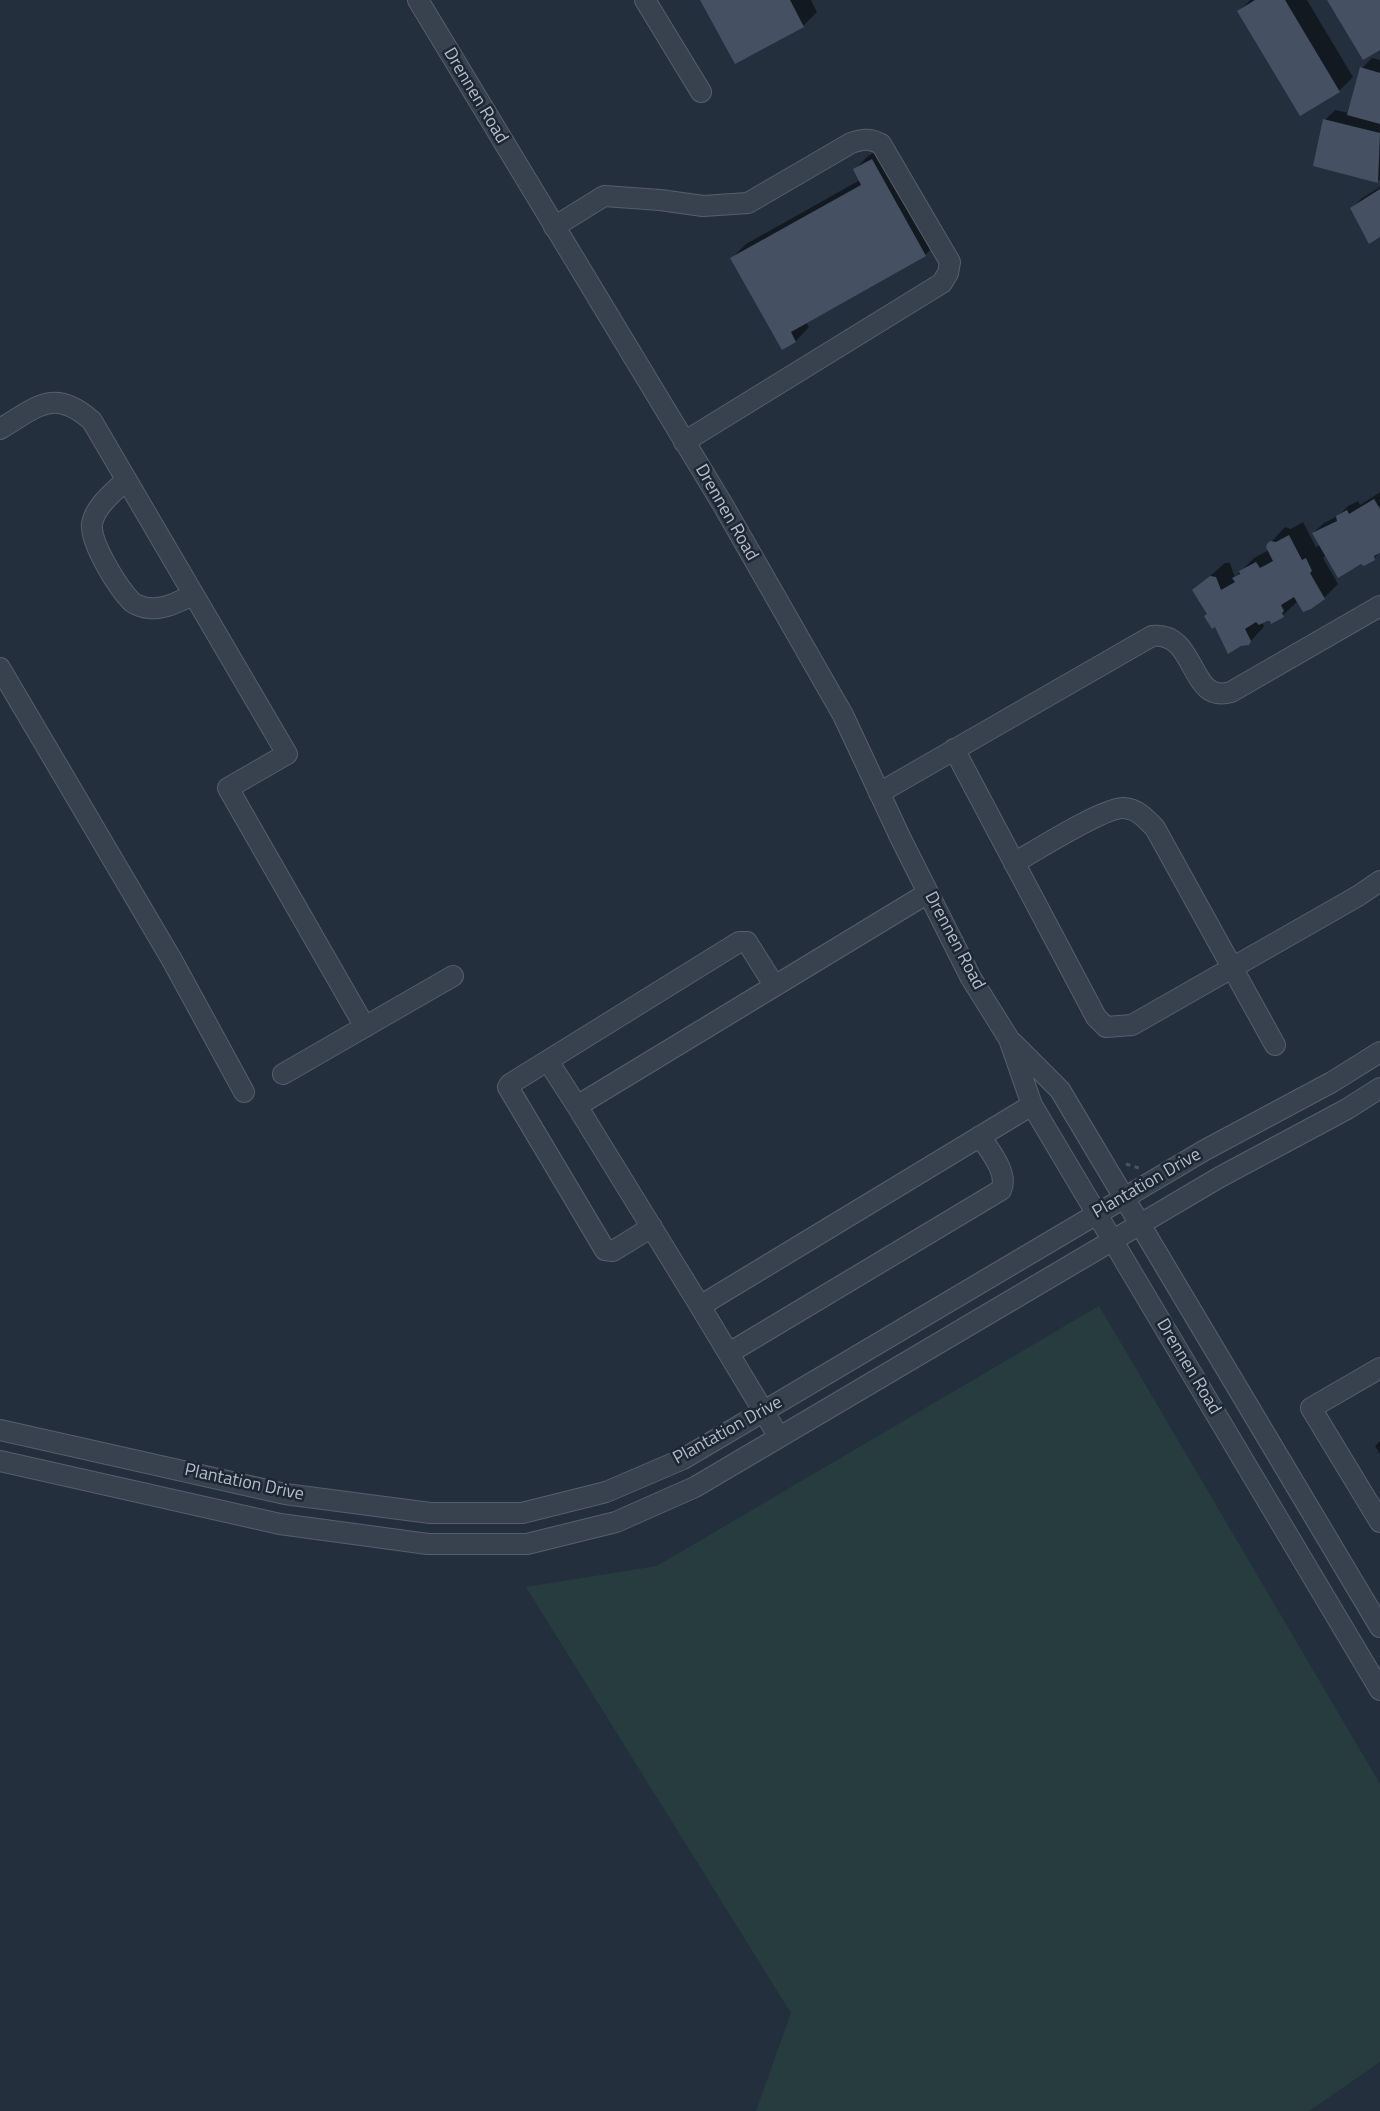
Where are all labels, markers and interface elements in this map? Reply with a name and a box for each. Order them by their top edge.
street label: Drennen Road [438,44,512,148]
street label: Drennen Road [690,461,762,565]
street label: Drennen Road [919,888,989,994]
street label: Plantation Drive [1089,1144,1205,1224]
street label: Drennen Road [1151,1315,1225,1419]
street label: Plantation Drive [670,1392,786,1470]
street label: Plantation Drive [182,1460,306,1506]

